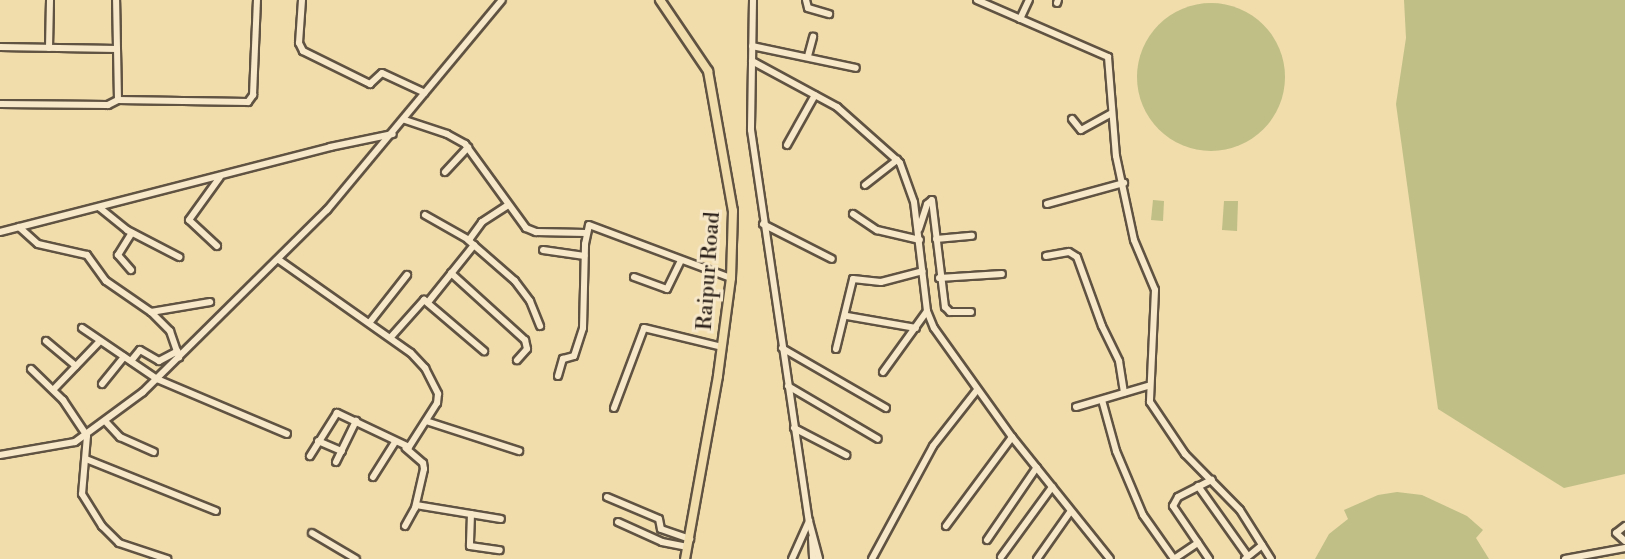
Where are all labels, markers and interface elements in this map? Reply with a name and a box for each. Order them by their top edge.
street label: Raipur Road [692,211,726,331]

